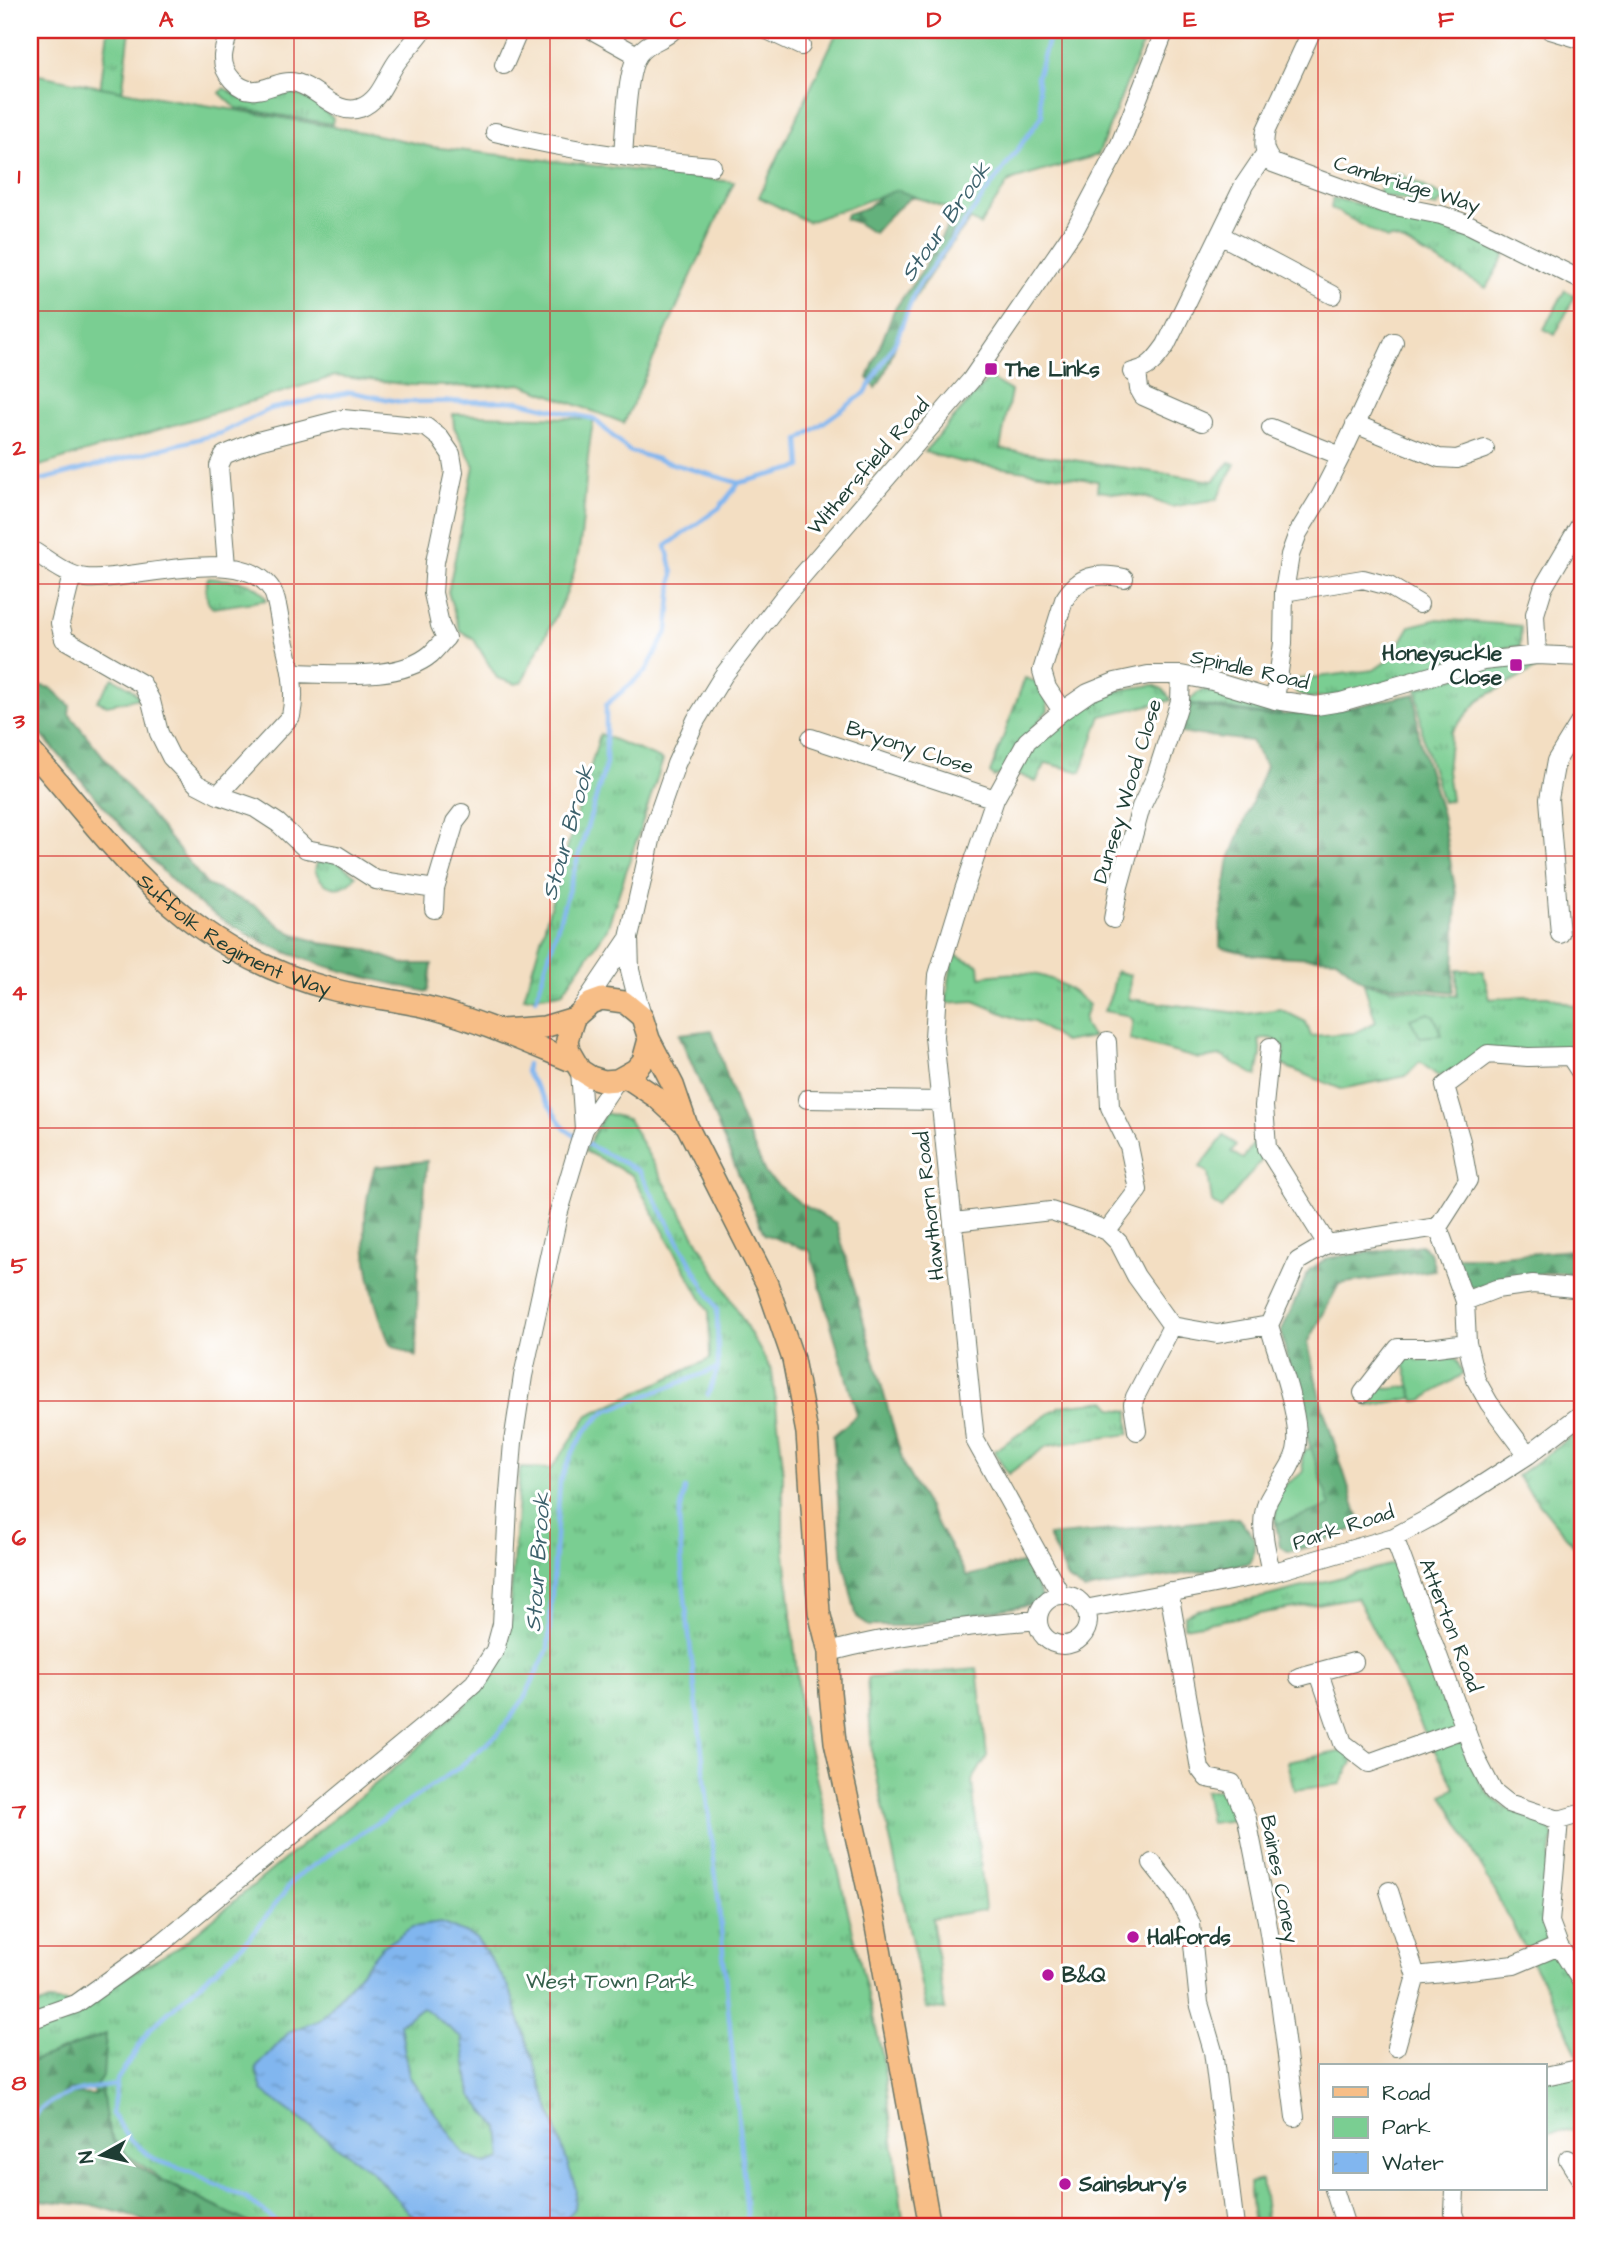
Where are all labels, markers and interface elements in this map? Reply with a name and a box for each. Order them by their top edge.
text: A [159,4,174,36]
text: B [414,4,431,36]
text: C [670,4,687,36]
text: D [927,4,942,36]
text: E [1183,4,1197,36]
text: F [1438,4,1455,36]
street label: Cambridge Way [1329,148,1484,223]
water label: Stour Brook [893,154,999,288]
text: 1 [18,160,21,192]
place label: The Links [1004,355,1100,384]
marker: The Links [983,361,999,377]
street label: Withersfield Road [801,391,936,541]
text: 2 [11,432,26,464]
place label: Honeysuckle Close [1382,639,1503,692]
street label: Spindle Road [1187,642,1312,698]
marker: Honeysuckle Close [1508,657,1524,673]
street label: Dunsey Wood Close [1086,696,1171,887]
text: 3 [12,705,25,737]
street label: Bryony Close [842,713,977,784]
water label: Stour Brook [533,760,603,904]
street label: Suffolk Regiment Way [130,867,335,1005]
text: 4 [11,977,27,1009]
street label: Hawthorn Road [907,1130,952,1282]
text: 5 [11,1250,28,1282]
water label: Stour Brook [517,1490,559,1633]
street label: Park Road [1289,1497,1398,1558]
text: 6 [12,1522,27,1554]
street label: Atterton Road [1412,1554,1489,1696]
text: 7 [11,1795,27,1827]
street label: Baines Coney [1251,1813,1306,1946]
place label: Halfords [1147,1923,1231,1952]
marker: Halfords [1125,1929,1141,1945]
place label: B&Q [1062,1961,1106,1990]
park label: West Town Park [526,1967,694,1996]
marker: B&Q [1040,1967,1056,1983]
legend [1319,2064,1546,2190]
text: 8 [12,2067,27,2099]
text: Road [1382,2079,1430,2108]
text: Park [1382,2113,1431,2142]
north arrow [66,2120,136,2190]
text: N [72,2149,101,2165]
text: Water [1382,2149,1444,2178]
place label: Sainsbury's [1078,2170,1187,2202]
marker: Sainsbury's [1057,2176,1073,2192]

